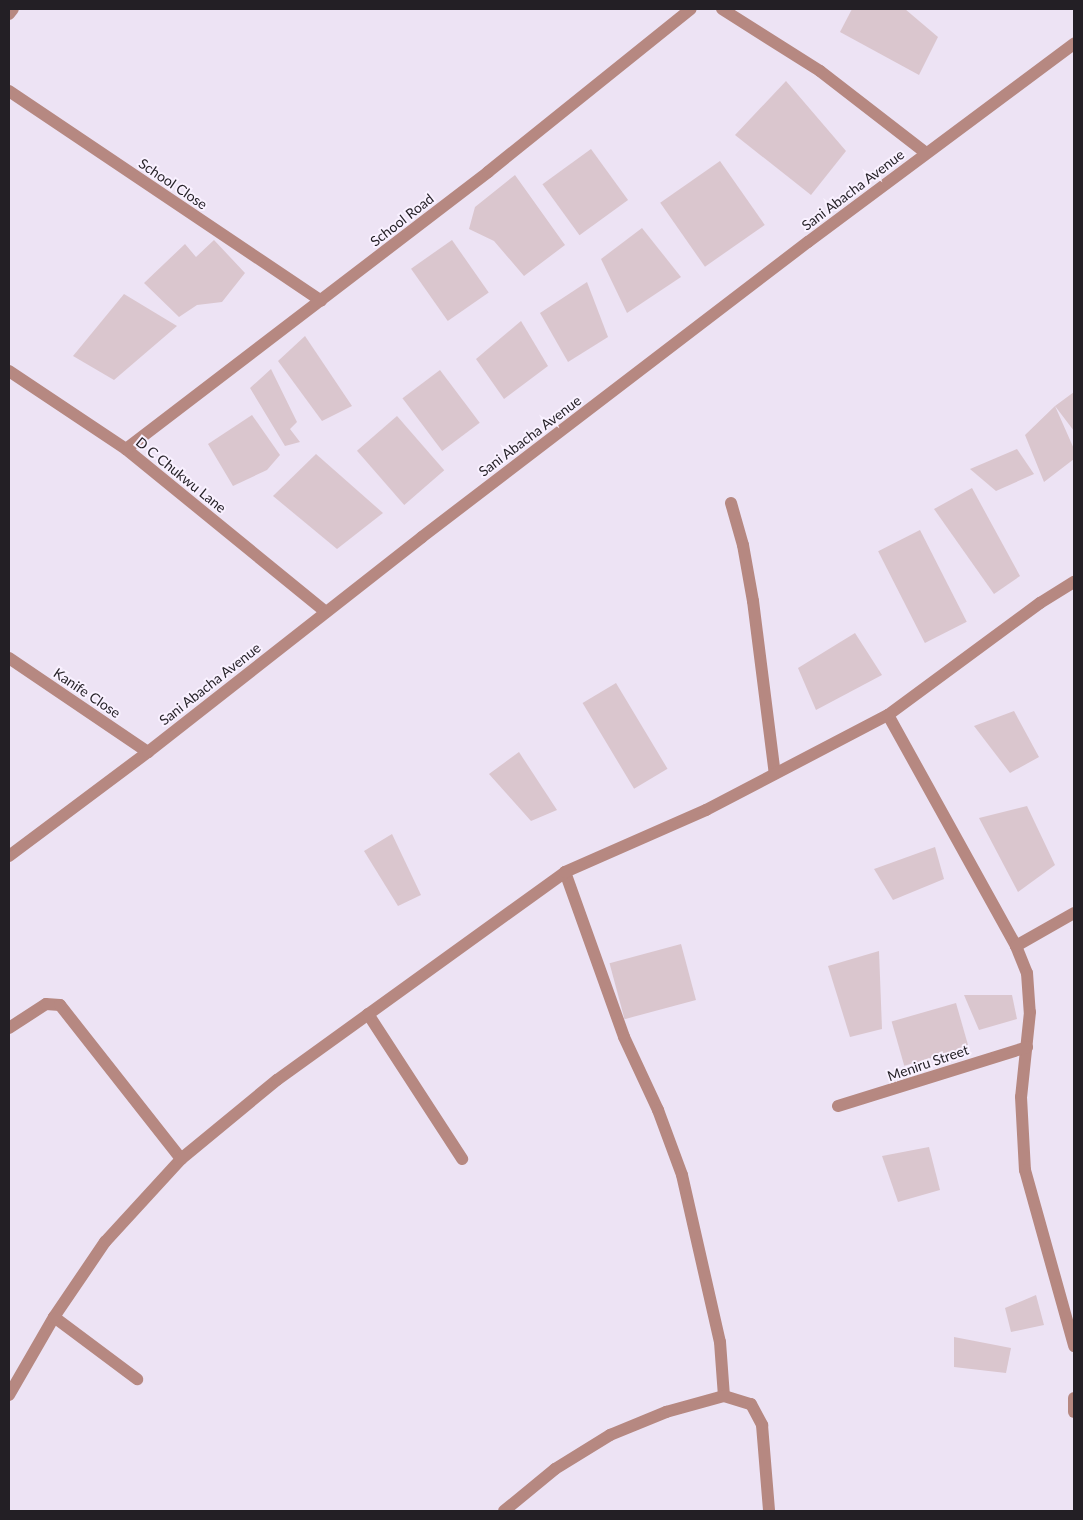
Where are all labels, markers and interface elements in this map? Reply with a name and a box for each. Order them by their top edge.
street label: Sani Abacha Avenue [798,146,908,234]
street label: School Close [136,155,210,213]
street label: School Road [367,190,437,250]
street label: Sani Abacha Avenue [475,392,585,480]
street label: D C Chukwu Lane [133,434,229,516]
street label: Sani Abacha Avenue [156,639,264,729]
street label: Kanife Close [50,664,124,722]
street label: Meniru Street [885,1041,971,1085]

